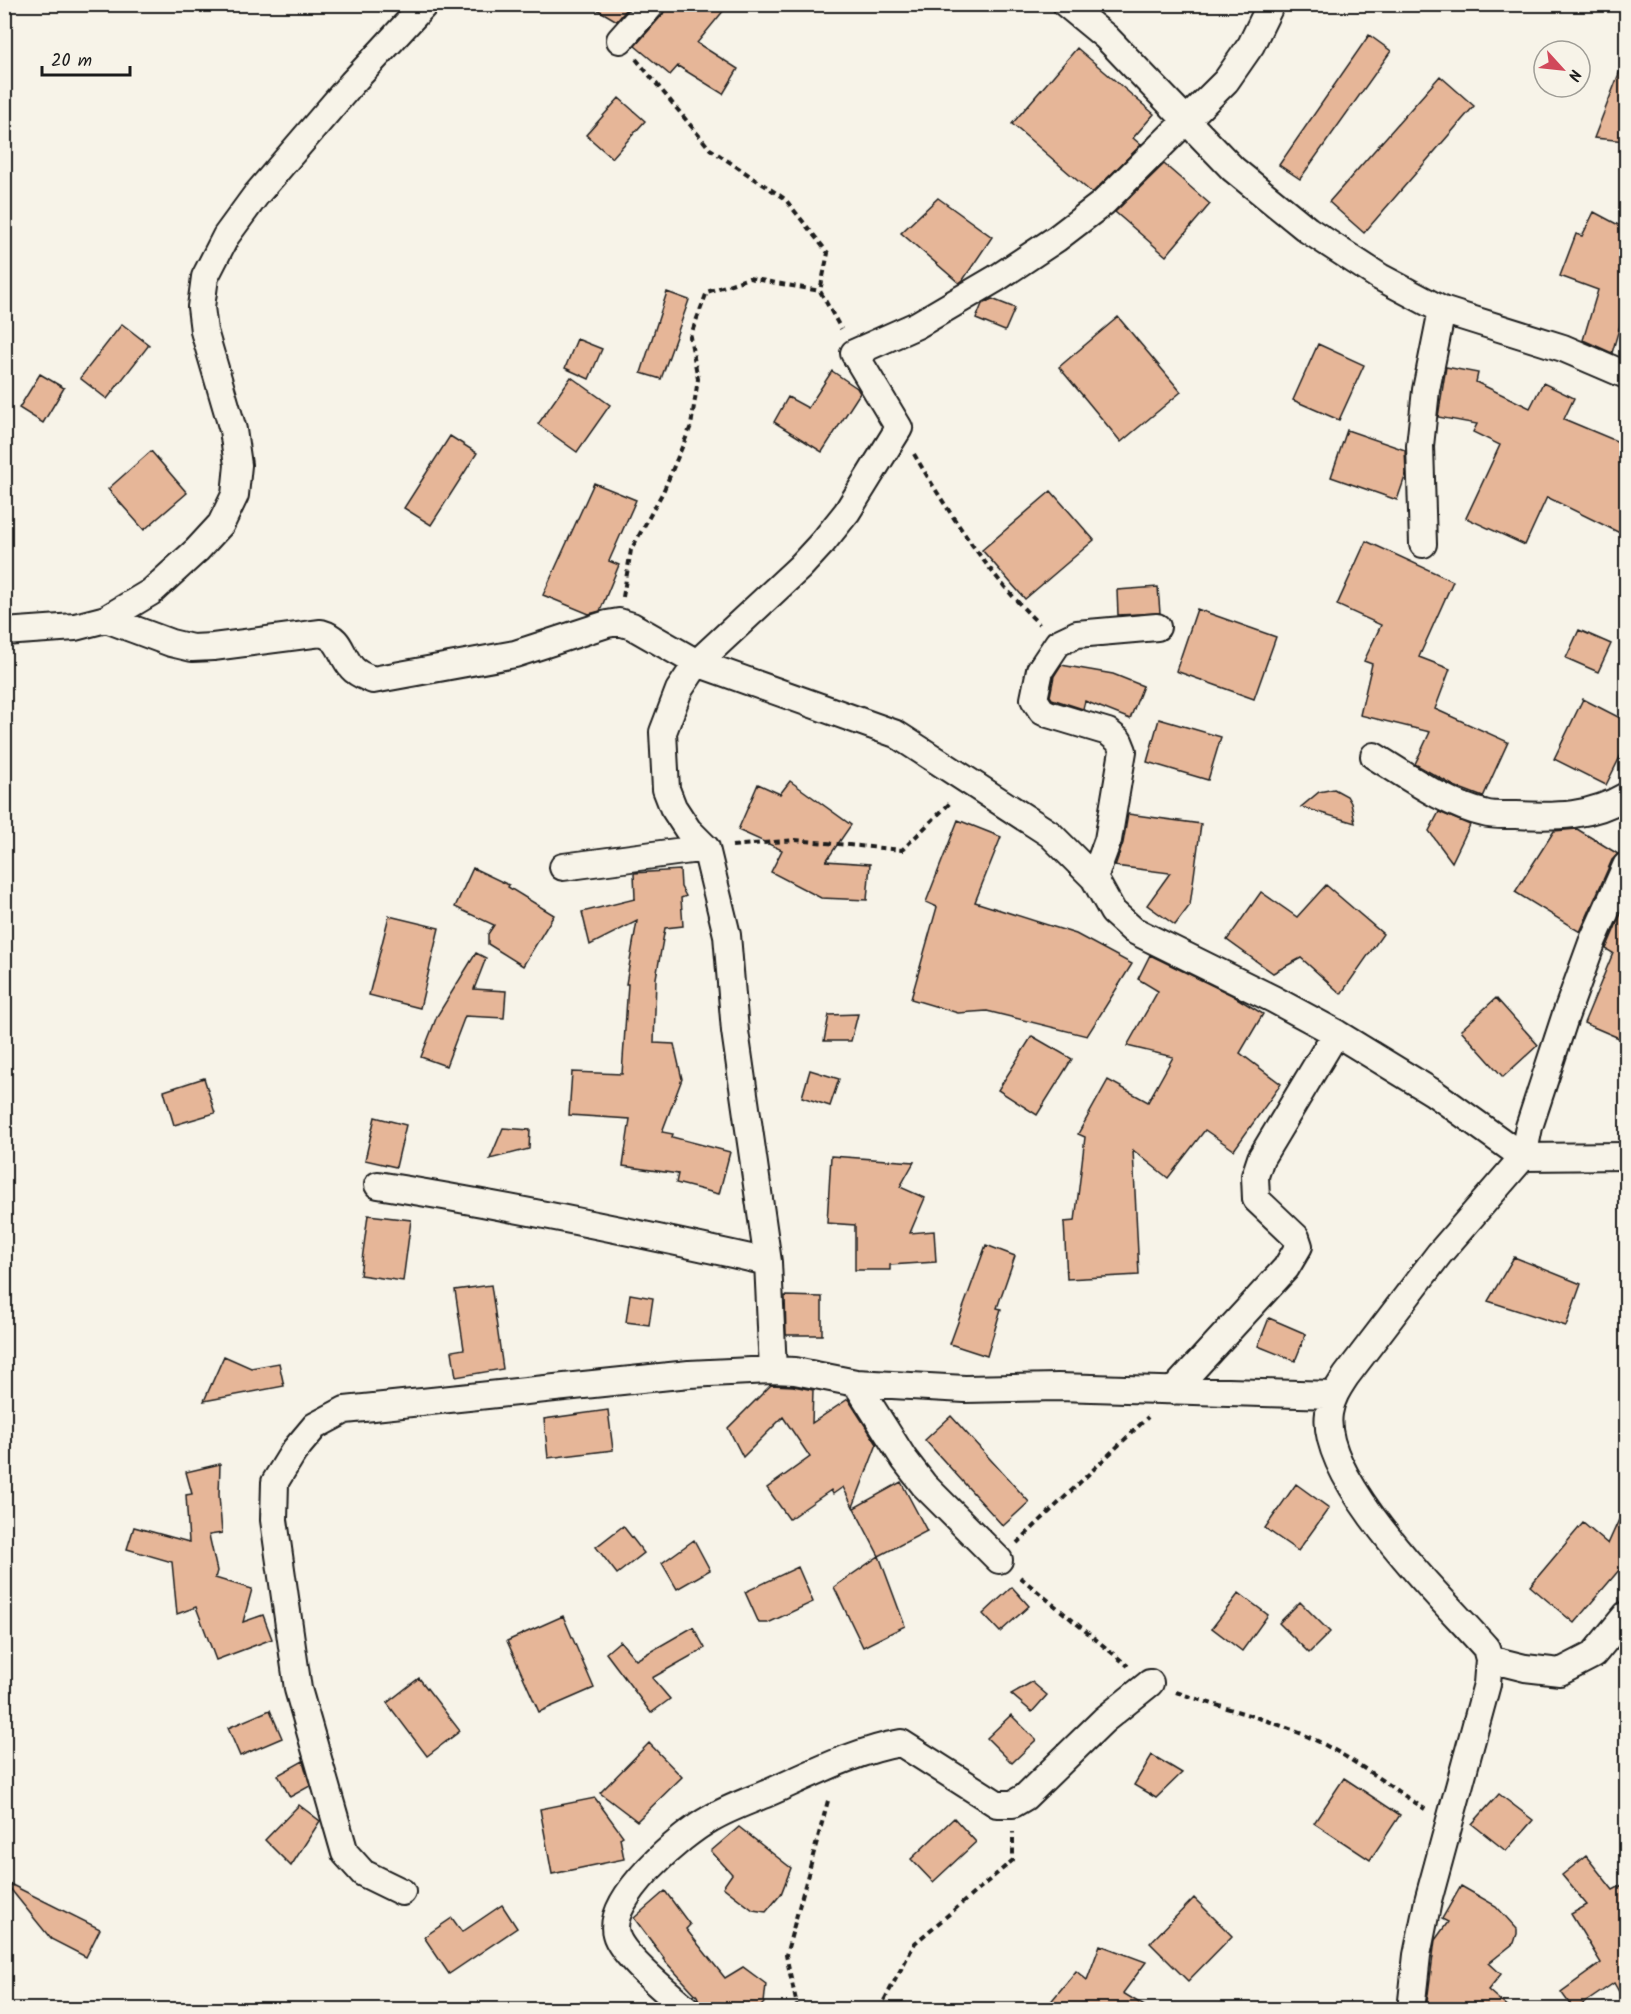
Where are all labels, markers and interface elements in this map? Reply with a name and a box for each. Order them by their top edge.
scale bar [42,39,130,77]
north arrow [1532,39,1592,99]
text: 20 m [51,47,92,76]
text: N [1561,65,1587,85]

